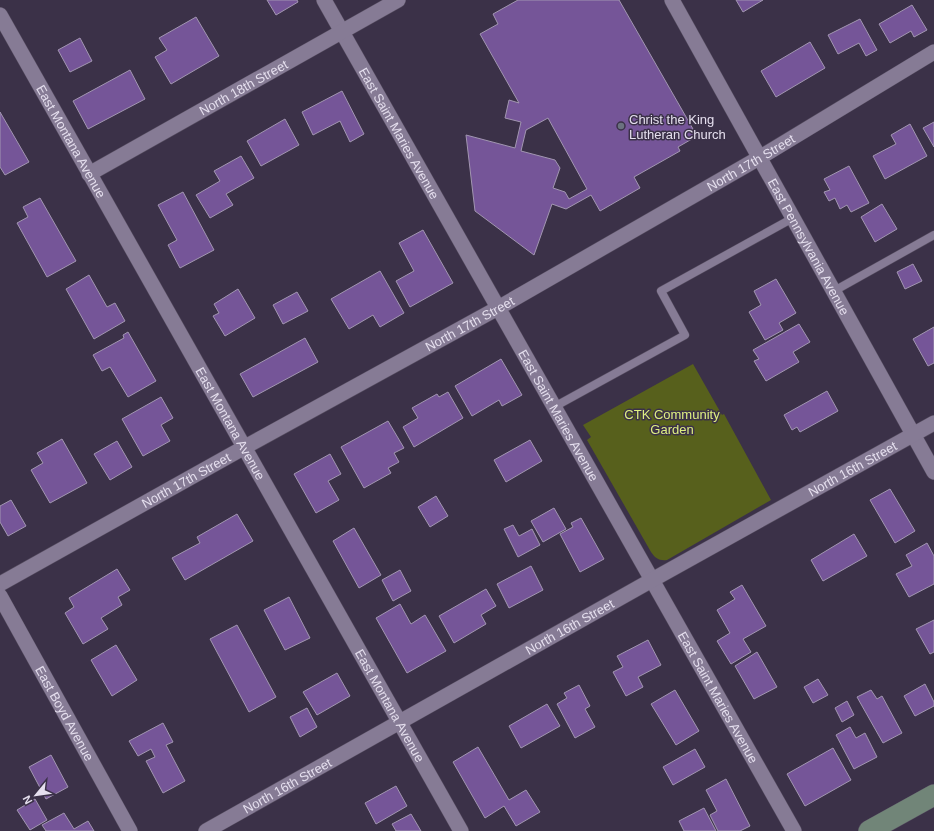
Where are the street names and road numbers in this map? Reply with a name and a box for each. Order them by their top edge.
street label: North 18th Street [196,56,290,118]
street label: East Saint Maries Avenue [356,65,442,202]
street label: East Montana Avenue [34,82,109,200]
street label: North 17th Street [704,131,798,194]
street label: East Pennsylvania Avenue [765,176,853,317]
street label: North 17th Street [423,293,517,354]
street label: East Saint Maries Avenue [516,347,602,484]
street label: East Montana Avenue [193,364,268,482]
street label: North 16th Street [805,438,900,499]
street label: North 17th Street [139,449,233,511]
street label: North 16th Street [523,595,617,657]
street label: East Saint Maries Avenue [675,629,761,766]
street label: East Montana Avenue [352,646,428,764]
street label: East Boyd Avenue [33,663,97,763]
street label: North 16th Street [240,754,334,816]

